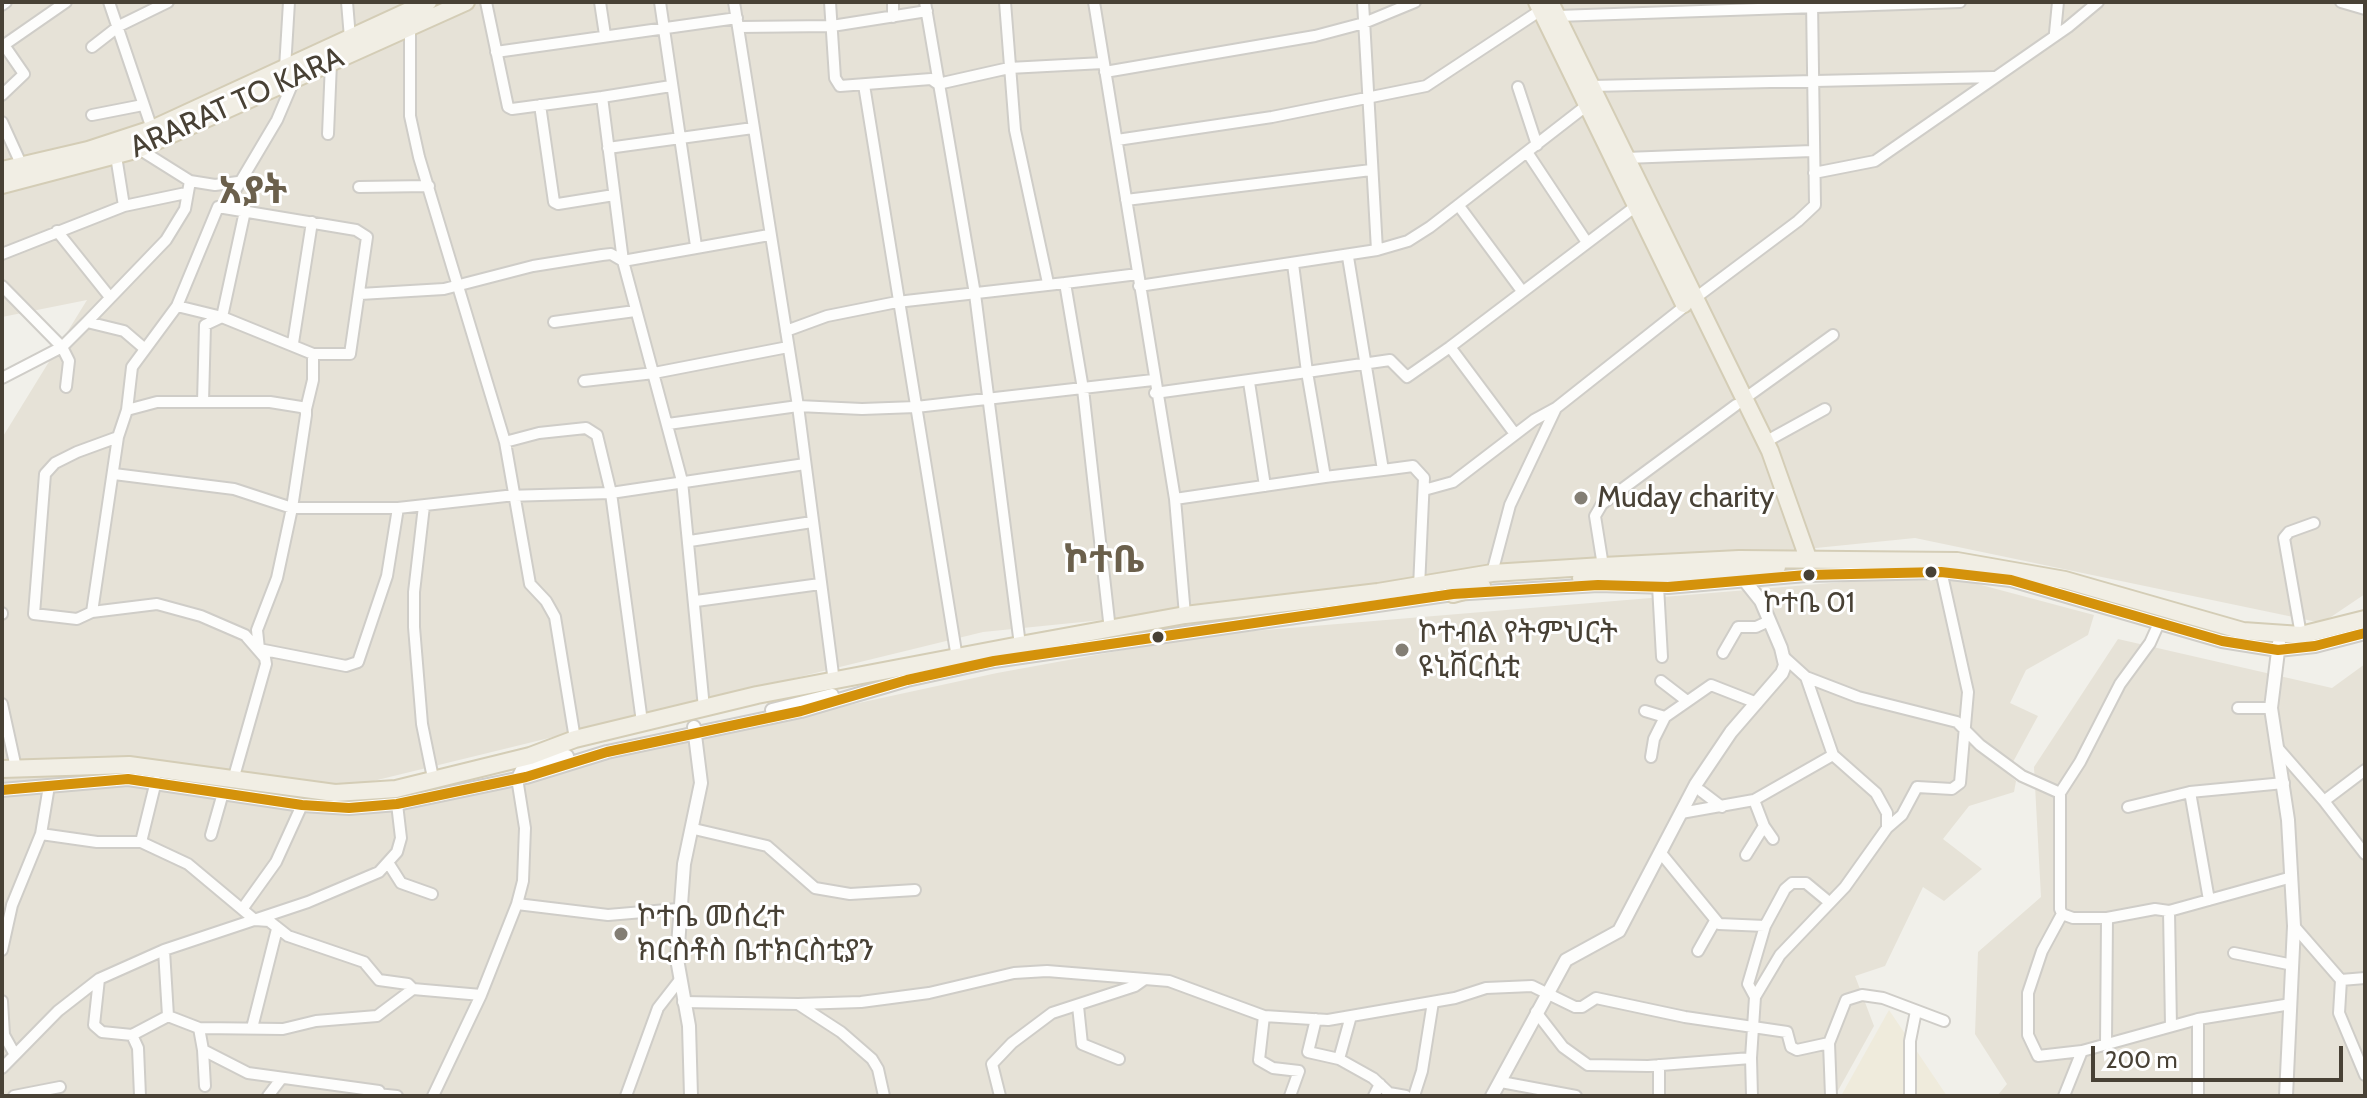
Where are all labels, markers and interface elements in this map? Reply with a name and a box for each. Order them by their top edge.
street label: ARARAT TO KARA [125,40,349,166]
district label: አያት [219,169,287,215]
place label: Muday charity [1597,480,1774,516]
marker: Muday charity [1572,489,1590,507]
district label: ኮተቤ [1064,538,1144,584]
unlabelled marker [1923,564,1939,580]
marker: ኮተቤ 01 [1801,567,1817,583]
place label: ኮተቤ 01 [1763,587,1855,621]
place label: ኮተብል የትምህርት ዩኒቨርሲቲ [1418,615,1618,686]
unlabelled marker [1150,629,1166,645]
marker: ኮተብል የትምህርት ዩኒቨርሲቲ [1393,641,1411,659]
place label: ኮተቤ መሰረተ ክርስቶስ ቤተክርስቲያን [637,899,874,970]
marker: ኮተቤ መሰረተ ክርስቶስ ቤተክርስቲያን [612,925,630,943]
scale bar [2095,1030,2347,1080]
text: 200 m [2105,1045,2178,1074]

